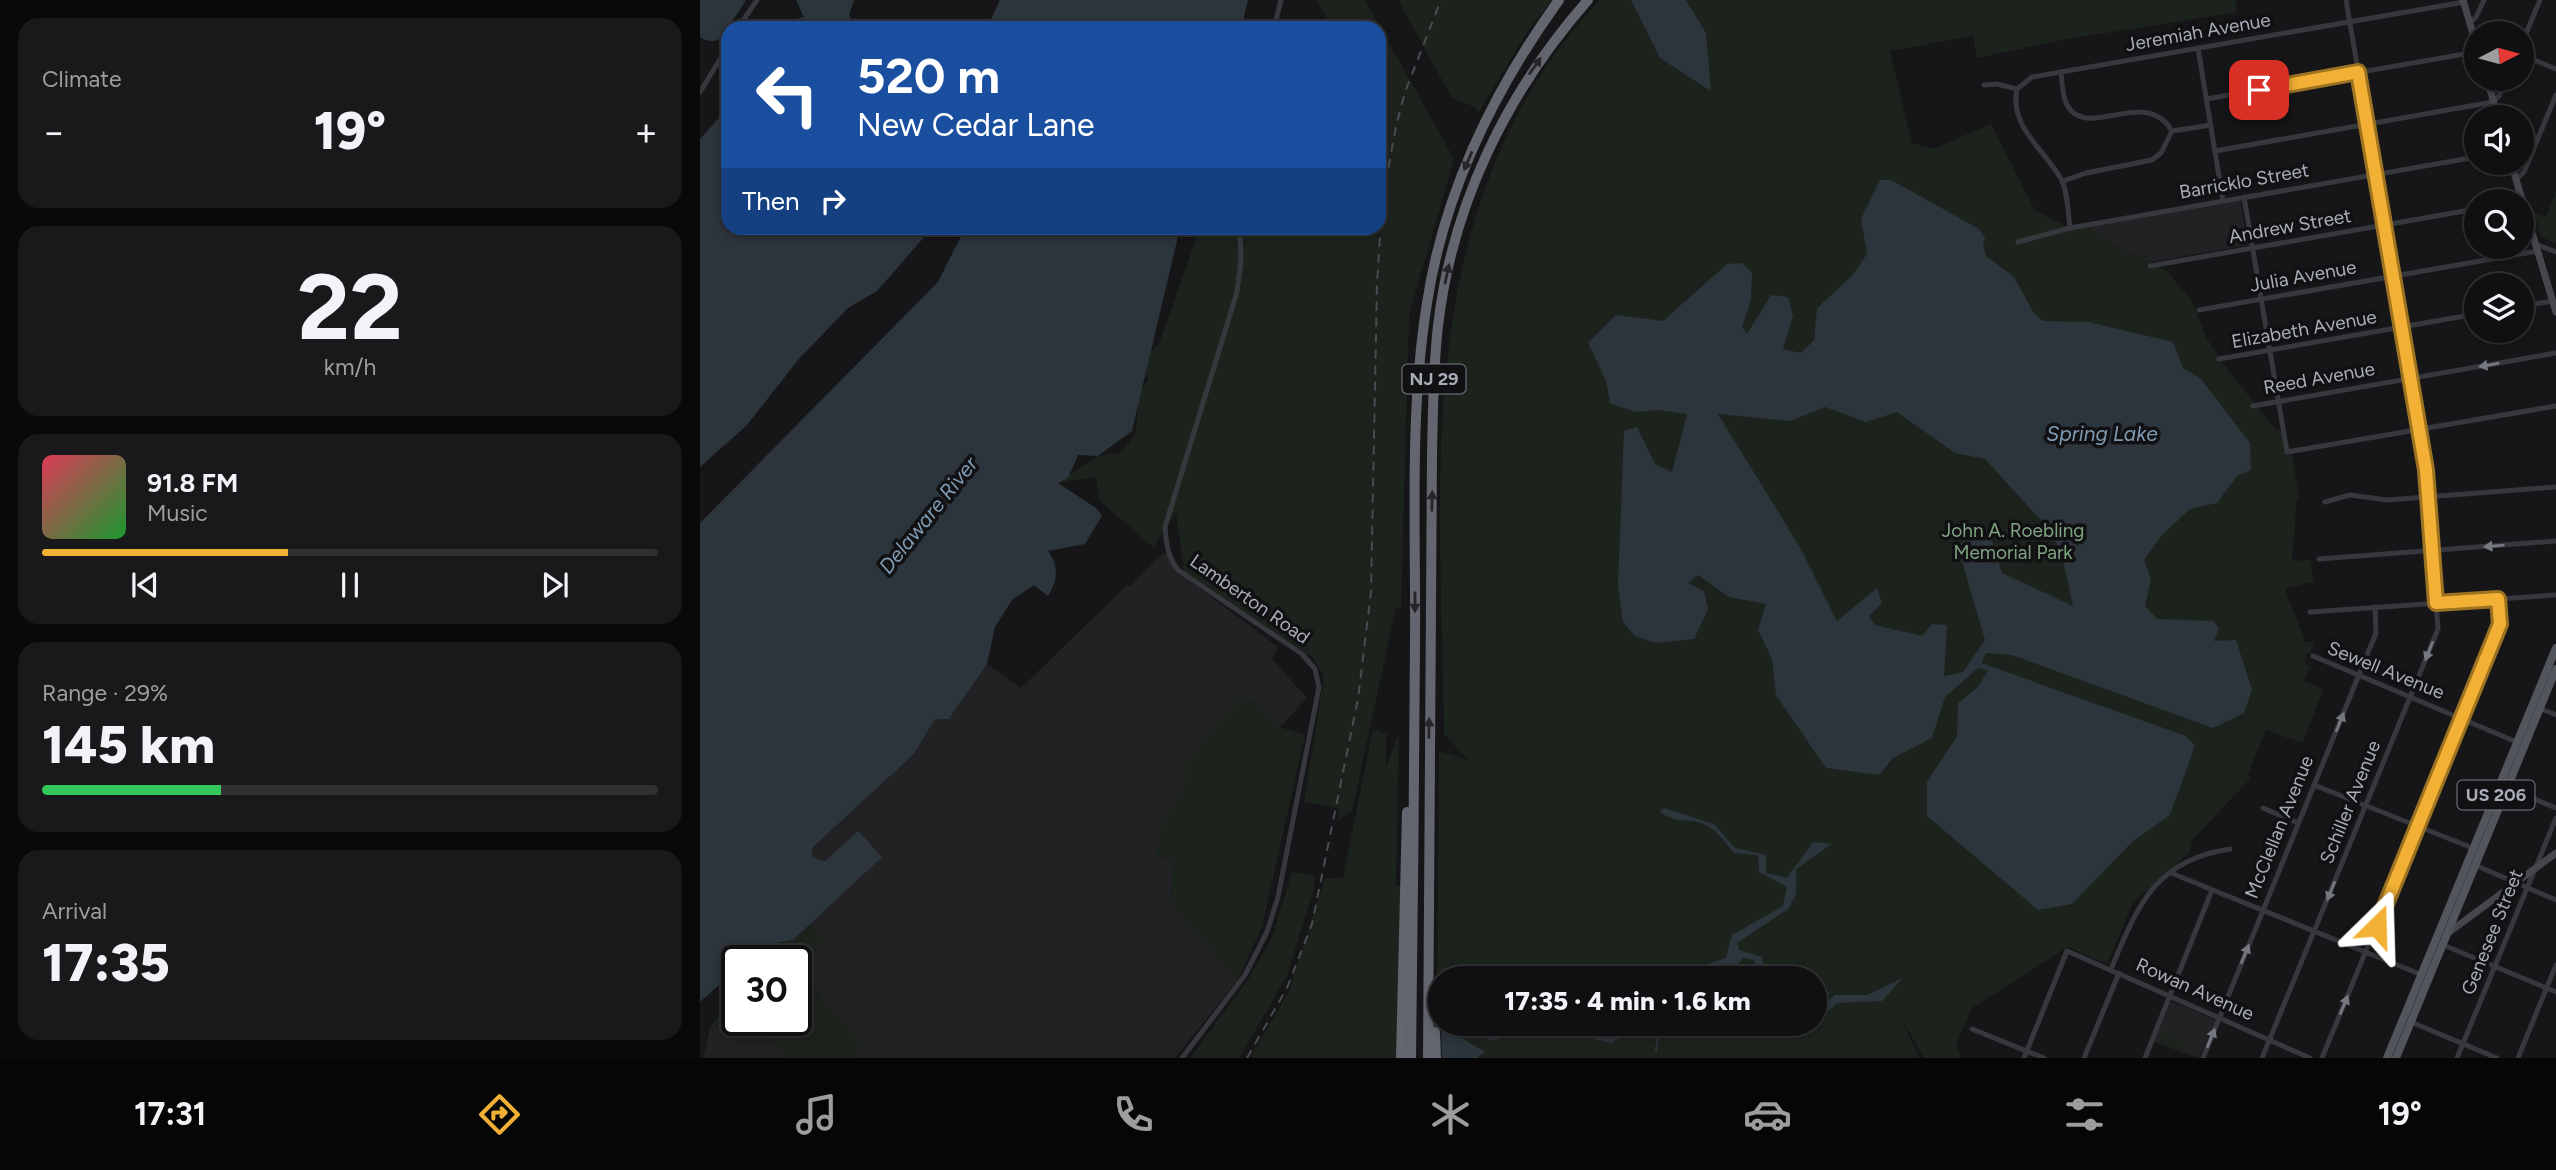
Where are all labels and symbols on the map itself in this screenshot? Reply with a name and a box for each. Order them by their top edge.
street label: Jeremiah Avenue [2124,8,2272,56]
north arrow [2464,21,2534,91]
one-way arrow [1528,57,1542,75]
pin [2229,60,2289,120]
one-way arrow [1462,151,1473,172]
street label: Barricklo Street [2177,158,2311,204]
street label: Andrew Street [2227,204,2353,248]
street label: Julia Avenue [2248,255,2358,297]
one-way arrow [1441,263,1452,285]
street label: Elizabeth Avenue [2230,305,2378,353]
street label: Reed Avenue [2261,357,2377,399]
one-way arrow [2478,360,2500,371]
road number: NJ 29 [1402,365,1466,394]
water label: Spring Lake [2046,421,2158,446]
water label: Delaware River [873,451,983,578]
one-way arrow [1426,490,1437,512]
park label: John A. Roebling Memorial Park [1942,519,2084,564]
one-way arrow [2483,541,2505,552]
street label: Lamberton Road [1186,549,1314,649]
one-way arrow [1410,592,1421,614]
street label: Sewell Avenue [2324,636,2448,704]
one-way arrow [2424,640,2435,661]
one-way arrow [2334,712,2346,732]
one-way arrow [1423,717,1435,739]
street label: Schiller Avenue [2315,737,2385,867]
street label: McClellan Avenue [2240,752,2318,902]
road number: US 206 [2458,780,2534,810]
street label: Genesee Street [2456,866,2528,998]
one-way arrow [2325,881,2336,902]
position arrow [2340,889,2414,963]
one-way arrow [2239,944,2250,965]
speed limit sign: 30 [721,945,812,1036]
street label: Rowan Avenue [2133,953,2257,1025]
one-way arrow [2339,994,2350,1015]
one-way arrow [2205,1028,2217,1048]

